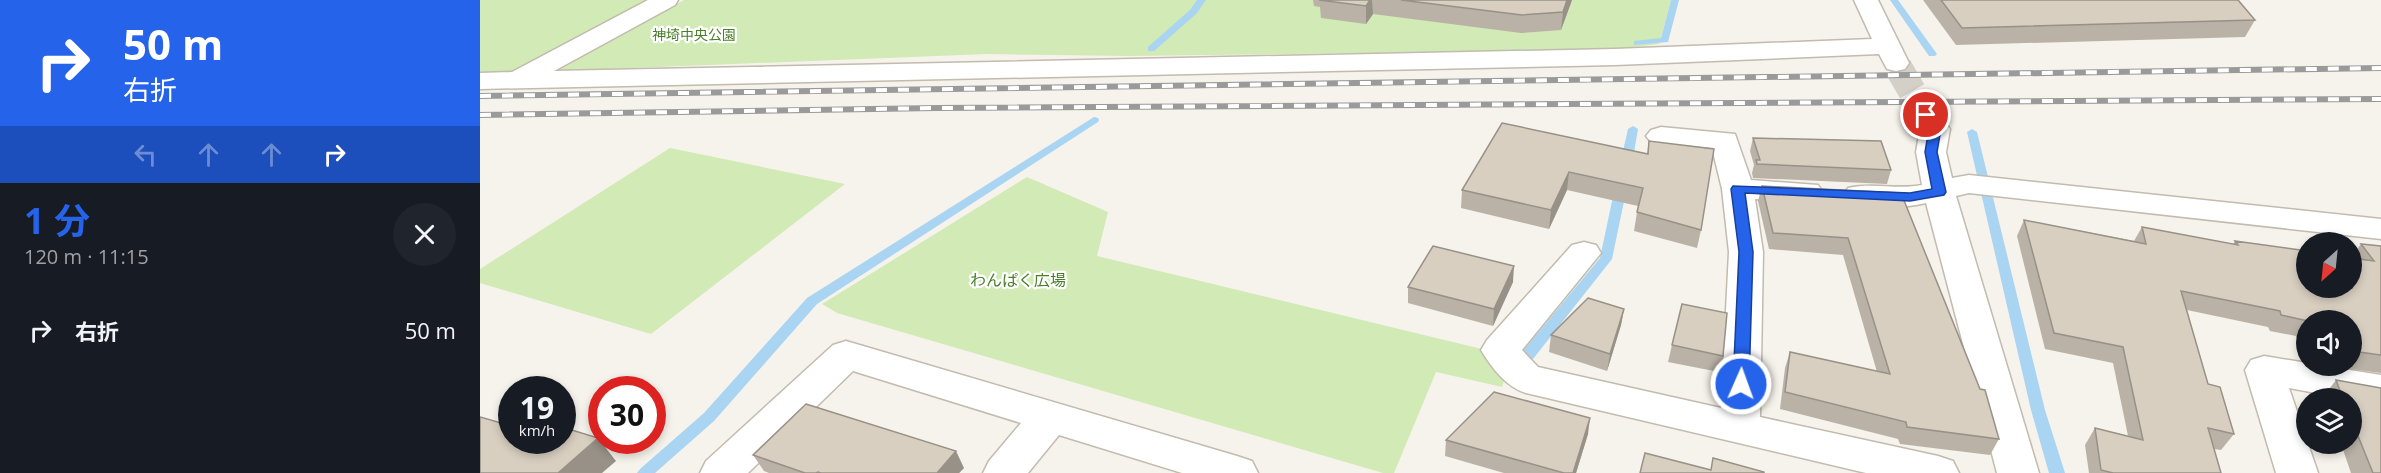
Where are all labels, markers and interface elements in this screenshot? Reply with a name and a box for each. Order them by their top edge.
text: 50 m [123,15,223,72]
icon: right [24,24,102,102]
park label: 神埼中央公園 [652,25,736,44]
text: 右折 [123,71,177,108]
pin [1900,89,1951,140]
icon: arrive [1909,98,1942,131]
icon: left [129,138,162,171]
icon: ahead [192,138,225,171]
icon: ahead [255,138,288,171]
icon: right [318,138,351,171]
text: 1 分 [24,196,90,245]
button: close [393,203,456,266]
north arrow [2296,232,2362,298]
map controls [2296,232,2362,454]
text: 120 m · 11:15 [24,243,149,270]
park label: わんぱく広場 [970,269,1066,291]
button: sound [2296,310,2362,376]
icon: right [24,314,57,347]
text: 50 m [405,315,456,345]
text: 右折 [75,316,119,346]
position arrow [1709,352,1773,416]
speed limit sign: 30 [588,376,666,454]
text: 19 [520,387,554,428]
button: layers [2296,388,2362,454]
text: km/h [519,420,555,440]

